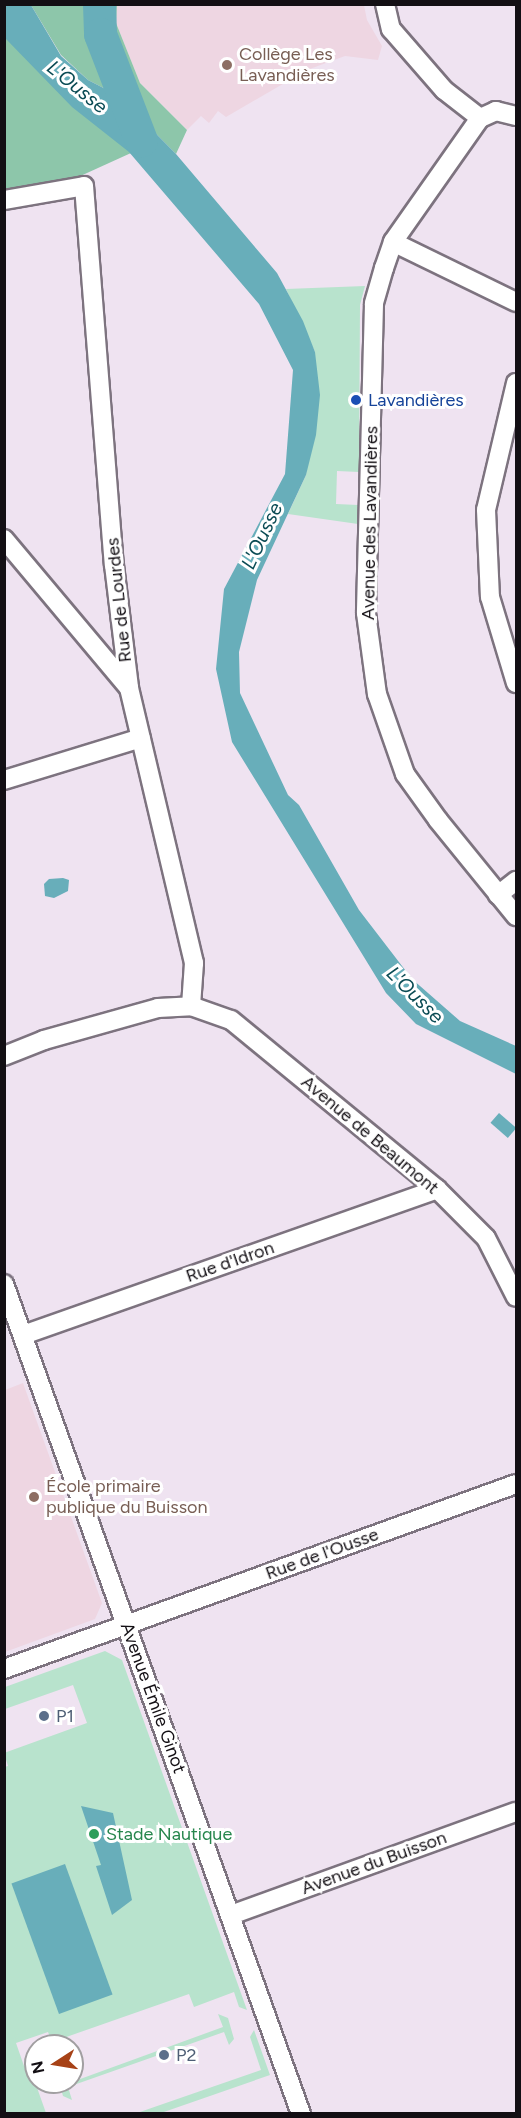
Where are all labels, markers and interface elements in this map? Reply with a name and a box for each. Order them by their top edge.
place label: Collège Les Lavandières [239,44,335,86]
water label: L'Ousse [42,55,112,119]
marker: Collège Les Lavandières [220,58,234,72]
place label: Lavandières [368,389,464,411]
marker: Lavandières [349,393,363,407]
street label: Avenue des Lavandières [358,426,382,620]
water label: L'Ousse [236,499,288,573]
street label: Rue de Lourdes [102,537,136,663]
water label: L'Ousse [381,961,449,1029]
street label: Avenue de Beaumont [297,1071,443,1199]
street label: Rue d'Idron [183,1237,277,1287]
place label: École primaire publique du Buisson [46,1476,208,1518]
marker: École primaire publique du Buisson [27,1490,41,1504]
street label: Rue de l'Ousse [263,1524,381,1584]
street label: Avenue Émile Ginot [116,1620,190,1776]
place label: P1 [56,1705,74,1727]
marker: P1 [37,1709,51,1723]
place label: Stade Nautique [106,1823,232,1845]
marker: Stade Nautique [87,1827,101,1841]
street label: Avenue du Buisson [299,1827,449,1899]
north arrow [24,2034,84,2094]
place label: P2 [176,2044,196,2066]
marker: P2 [157,2048,171,2062]
text: N [27,2059,48,2075]

